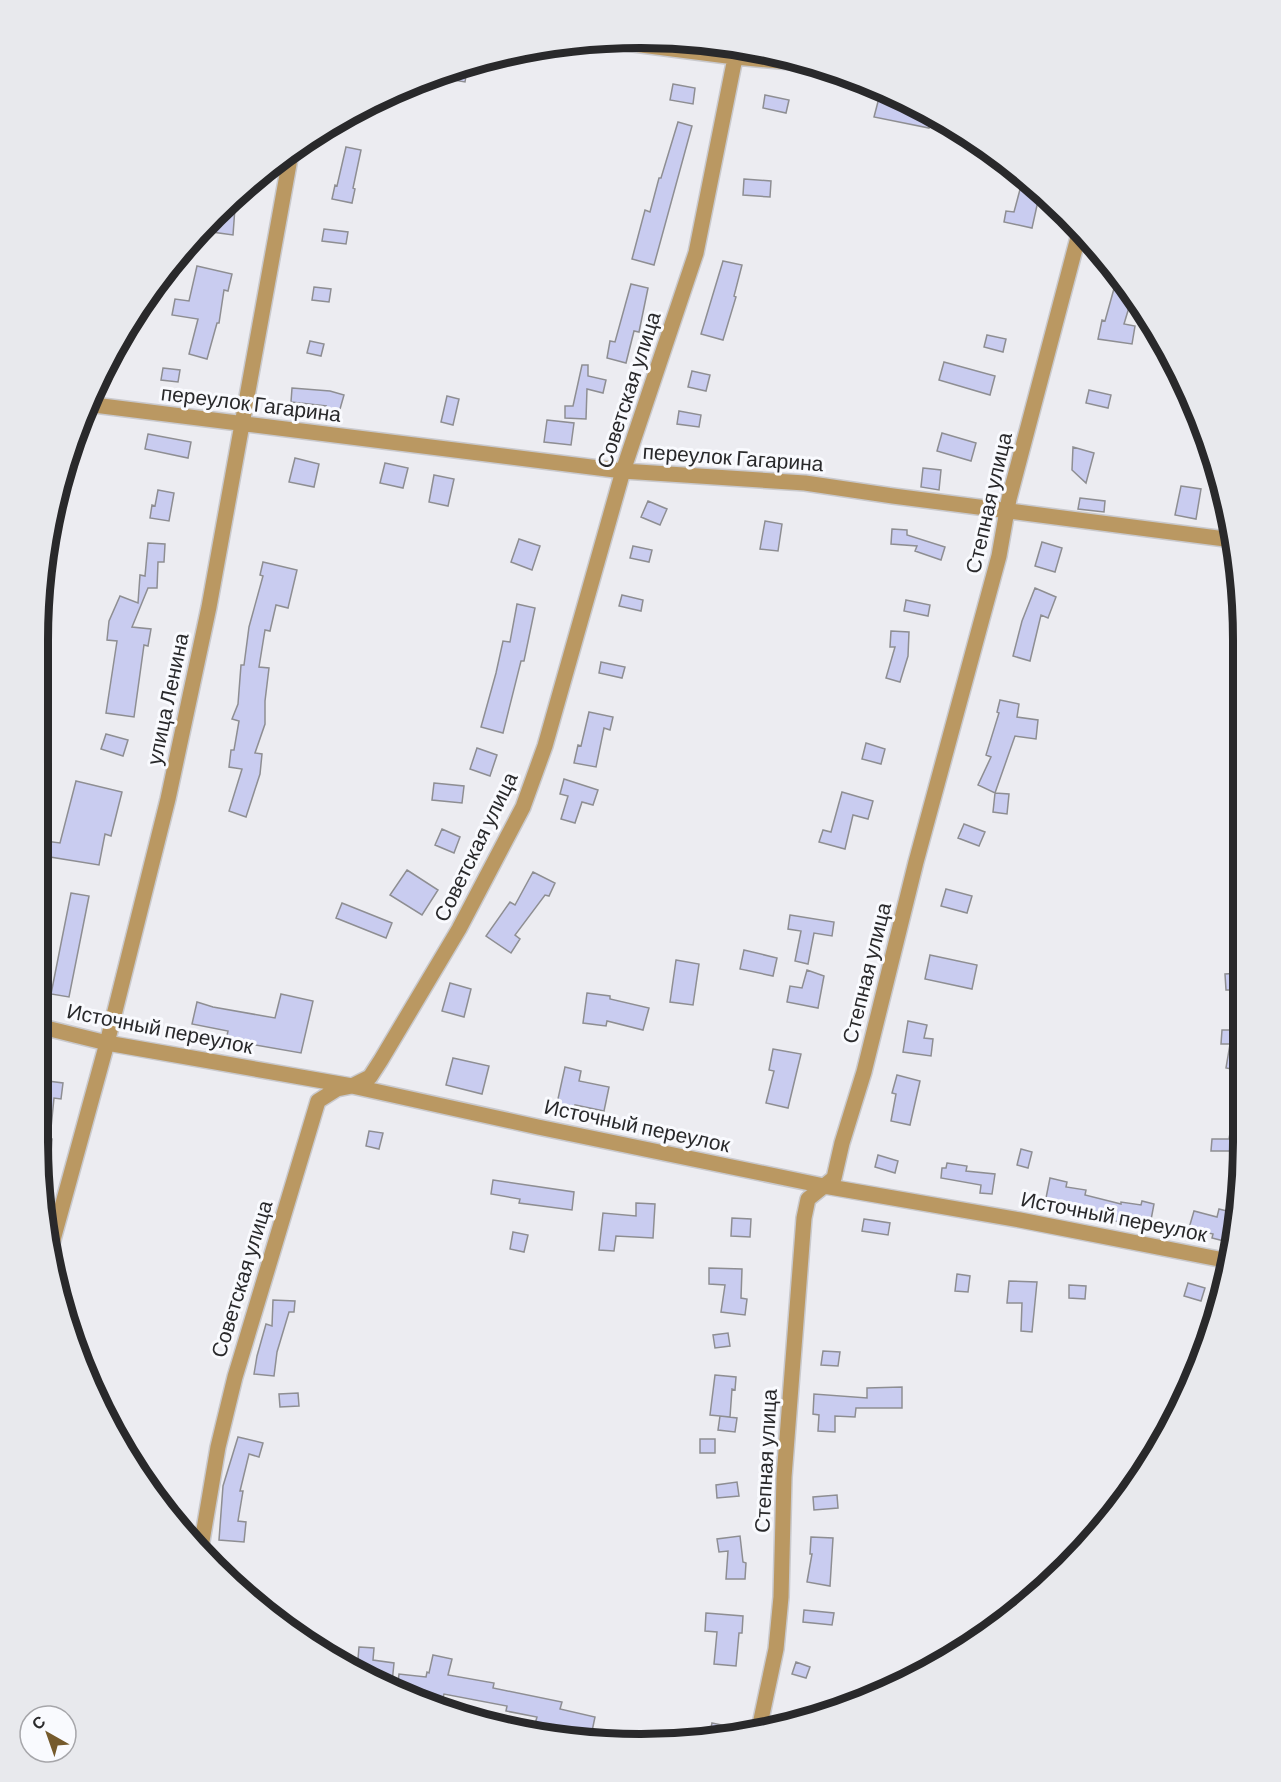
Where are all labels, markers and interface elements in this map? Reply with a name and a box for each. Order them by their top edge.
street label: Советская улица [590,308,665,471]
street label: переулок Гагарина [160,379,343,426]
street label: Степная улица [959,429,1016,576]
street label: переулок Гагарина [642,438,825,475]
street label: улица Ленина [140,630,193,767]
street label: Советская улица [428,767,522,925]
street label: Степная улица [836,899,895,1046]
street label: Источный переулок [65,997,256,1058]
street label: Источный переулок [542,1093,733,1157]
street label: Источный переулок [1019,1185,1210,1246]
street label: Советская улица [205,1197,276,1360]
street label: Степная улица [748,1388,781,1534]
north arrow [18,1704,78,1764]
text: С [28,1711,49,1733]

